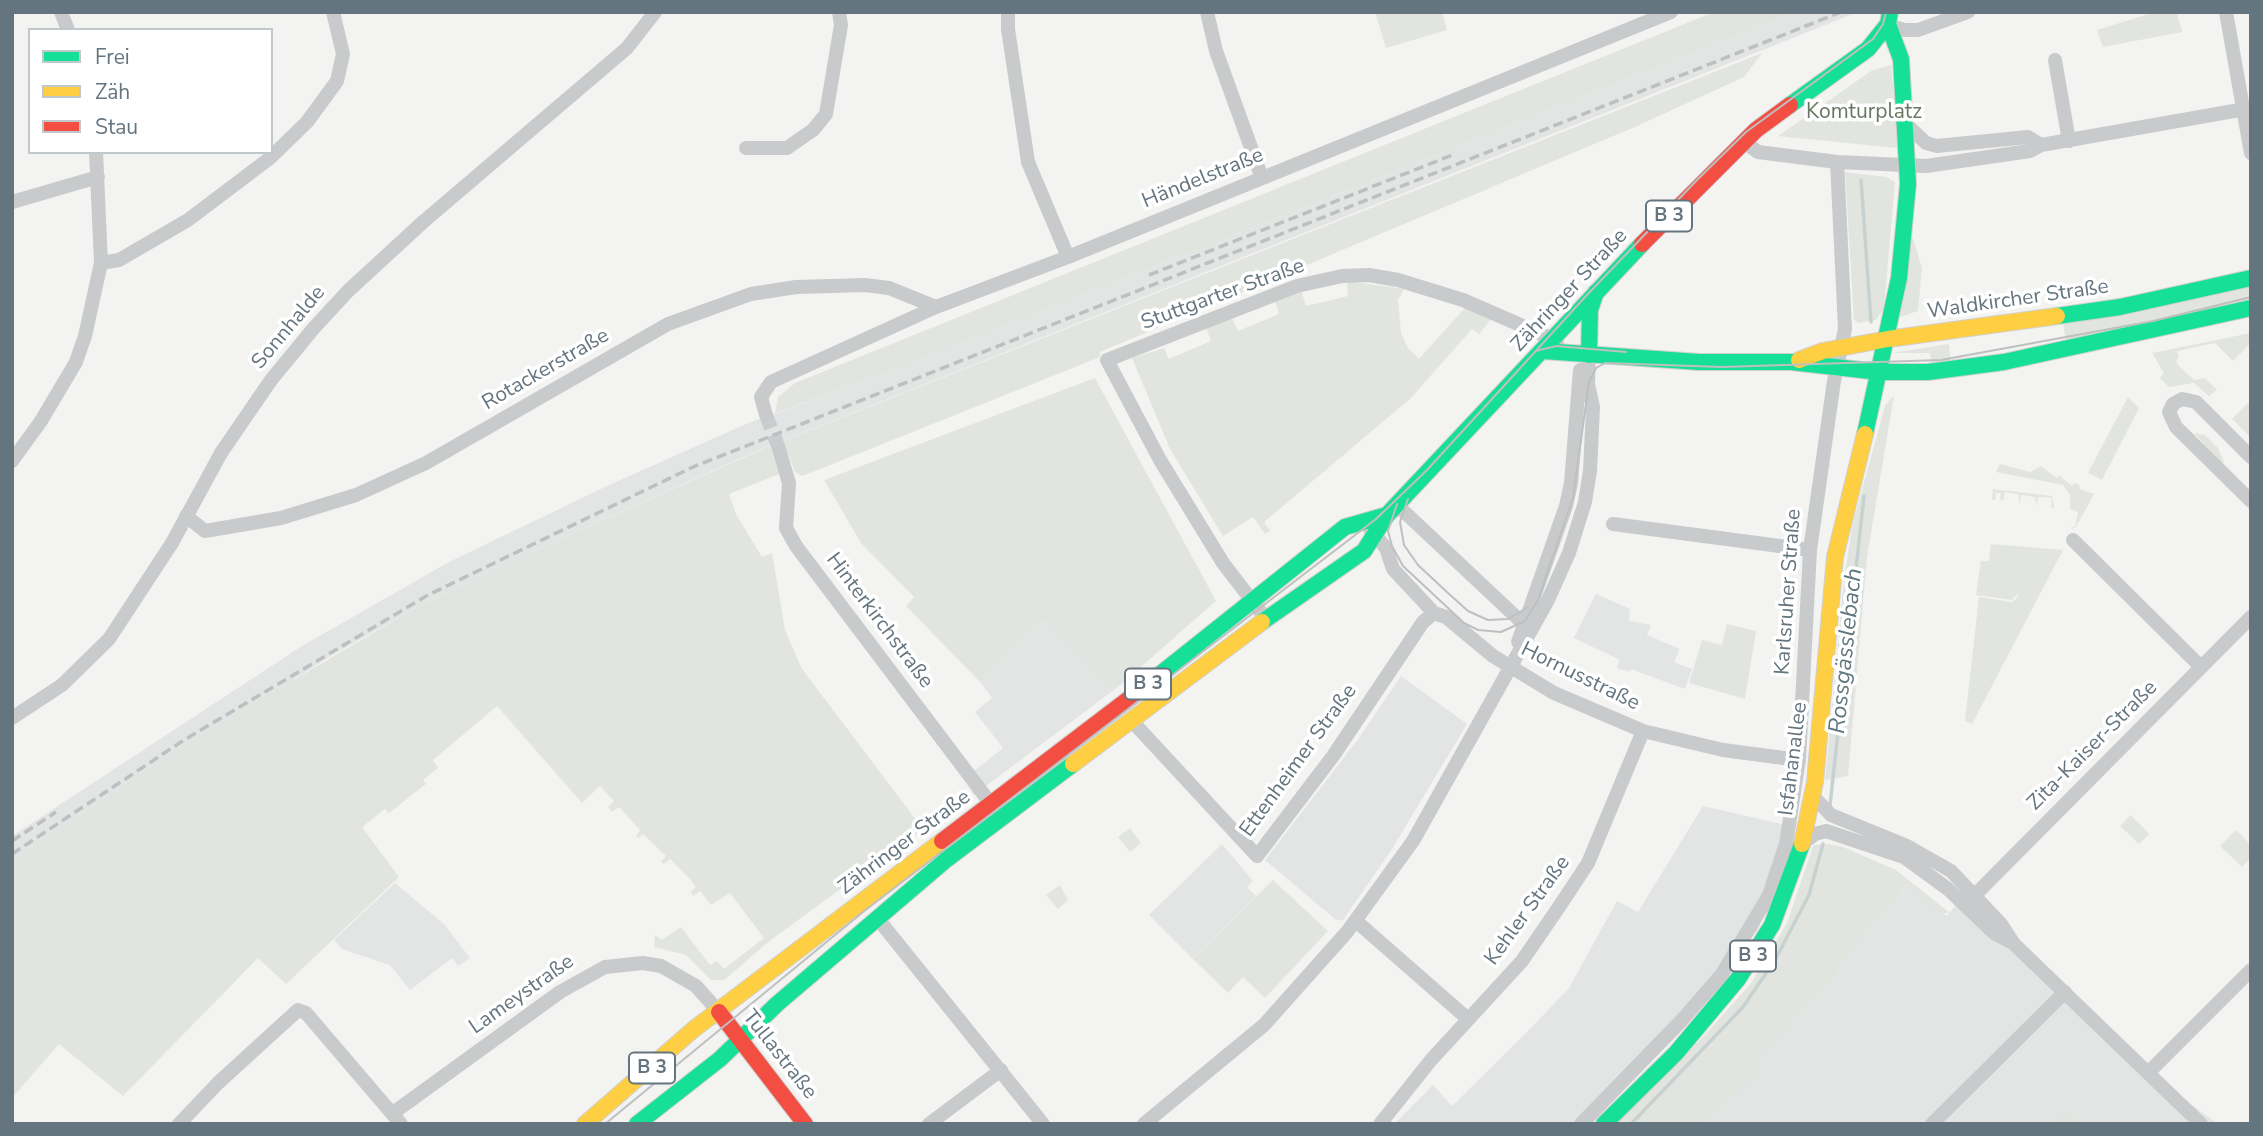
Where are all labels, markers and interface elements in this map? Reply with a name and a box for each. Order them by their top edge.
legend [28,28,273,154]
text: Frei [95,43,130,71]
text: Zäh [95,78,130,106]
park label: Komturplatz [1806,100,1922,126]
text: Stau [95,113,138,141]
street label: Händelstraße [1139,143,1267,215]
road number: B 3 [1646,200,1692,232]
street label: Zähringer Straße [1507,224,1633,358]
street label: Stuttgarter Straße [1138,254,1308,336]
street label: Waldkircher Straße [1926,275,2110,325]
street label: Sonnhalde [247,281,331,375]
street label: Rotackerstraße [478,323,614,417]
street label: Karlsruher Straße [1771,508,1807,676]
street label: Hinterkirchstraße [820,548,938,694]
water label: Rossgässlebach [1825,567,1869,735]
street label: Hornusstraße [1517,637,1643,717]
road number: B 3 [1125,668,1171,699]
street label: Zita-Kaiser-Straße [2023,676,2163,816]
street label: Ettenheimer Straße [1235,680,1363,842]
street label: Isfahanallee [1775,701,1813,817]
street label: Zähringer Straße [834,785,976,901]
street label: Kehler Straße [1480,851,1576,971]
road number: B 3 [1730,940,1776,972]
street label: Lameystraße [465,950,579,1040]
street label: Tullastraße [736,1005,822,1105]
road number: B 3 [629,1052,675,1084]

